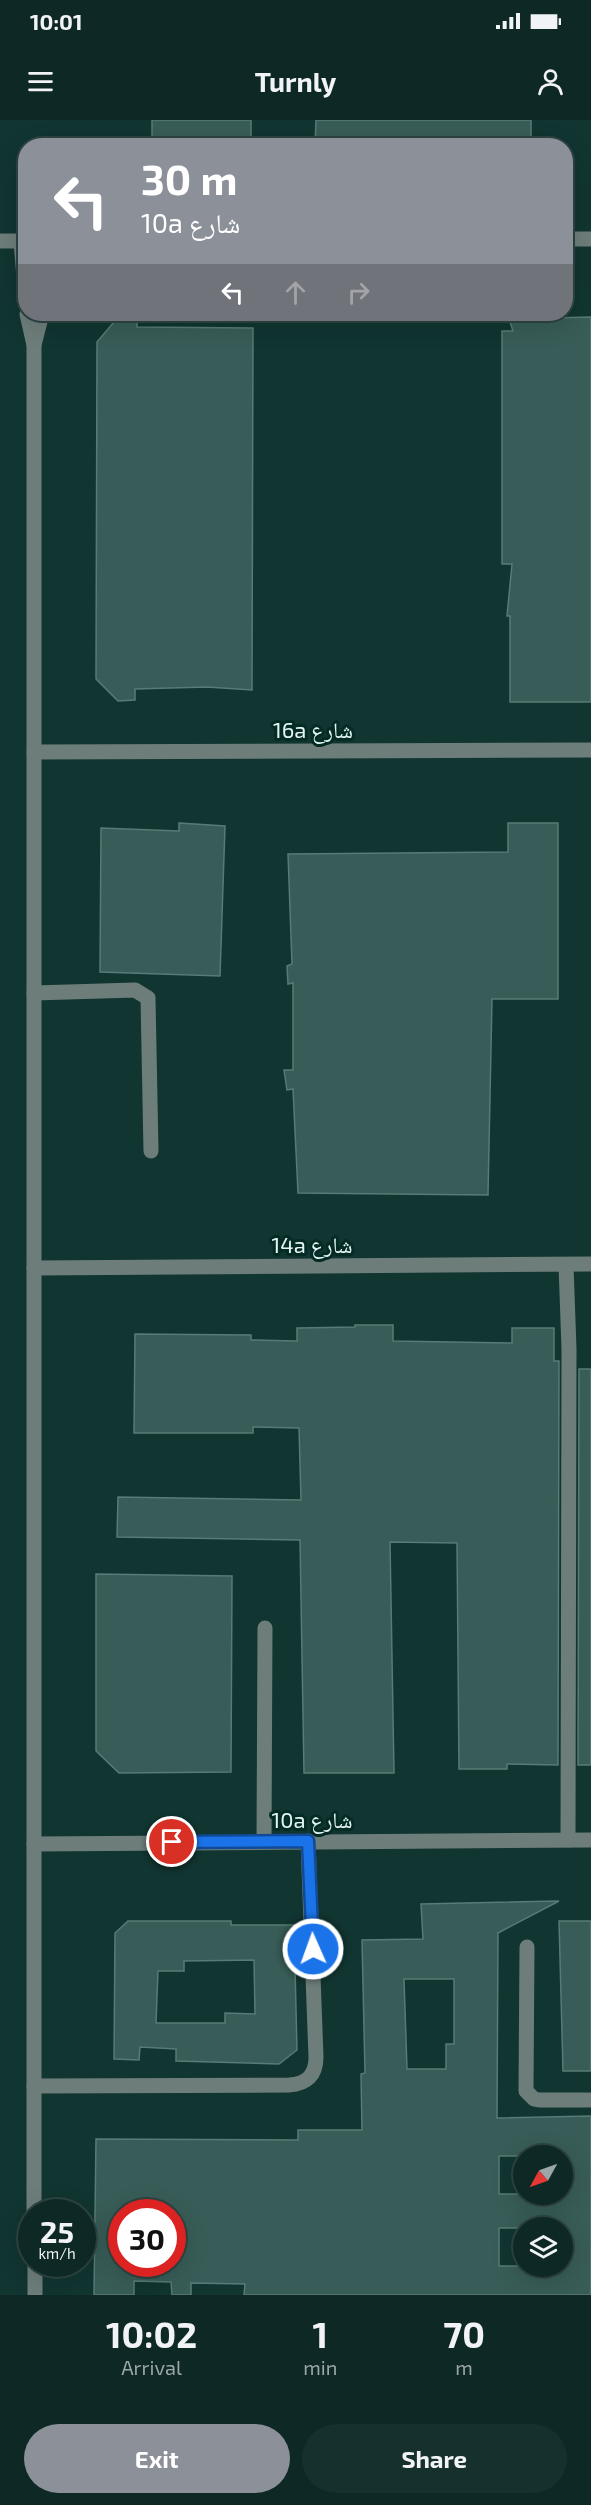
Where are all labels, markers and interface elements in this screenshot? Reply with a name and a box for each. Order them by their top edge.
text: 10:01 [30,8,82,34]
icon: menu [24,65,57,98]
text: Turnly [255,65,336,97]
icon: person [534,65,567,98]
text: 30 m [141,153,237,203]
icon: left [42,162,120,240]
text: 10a شارع [141,206,240,238]
icon: left [216,276,249,309]
icon: ahead [279,276,312,309]
icon: right [342,276,375,309]
street label: 16a شارع [273,716,353,744]
street label: 14a شارع [271,1231,353,1259]
street label: 10a شارع [272,1806,352,1834]
pin [146,1816,197,1867]
icon: arrive [155,1825,188,1858]
position arrow [281,1917,345,1981]
north arrow [513,2145,573,2205]
map controls [513,2145,573,2277]
speed limit sign: 30 [108,2199,186,2277]
text: 25 [40,2213,74,2249]
button: layers [513,2217,573,2277]
text: km/h [38,2244,76,2262]
text: 10:02 [106,2312,197,2355]
text: 1 [312,2312,328,2355]
text: 70 [443,2312,485,2355]
text: Arrival [121,2355,182,2379]
text: min [303,2355,337,2379]
text: m [455,2355,473,2379]
button: Exit [24,2424,290,2493]
button: Share [302,2424,567,2493]

